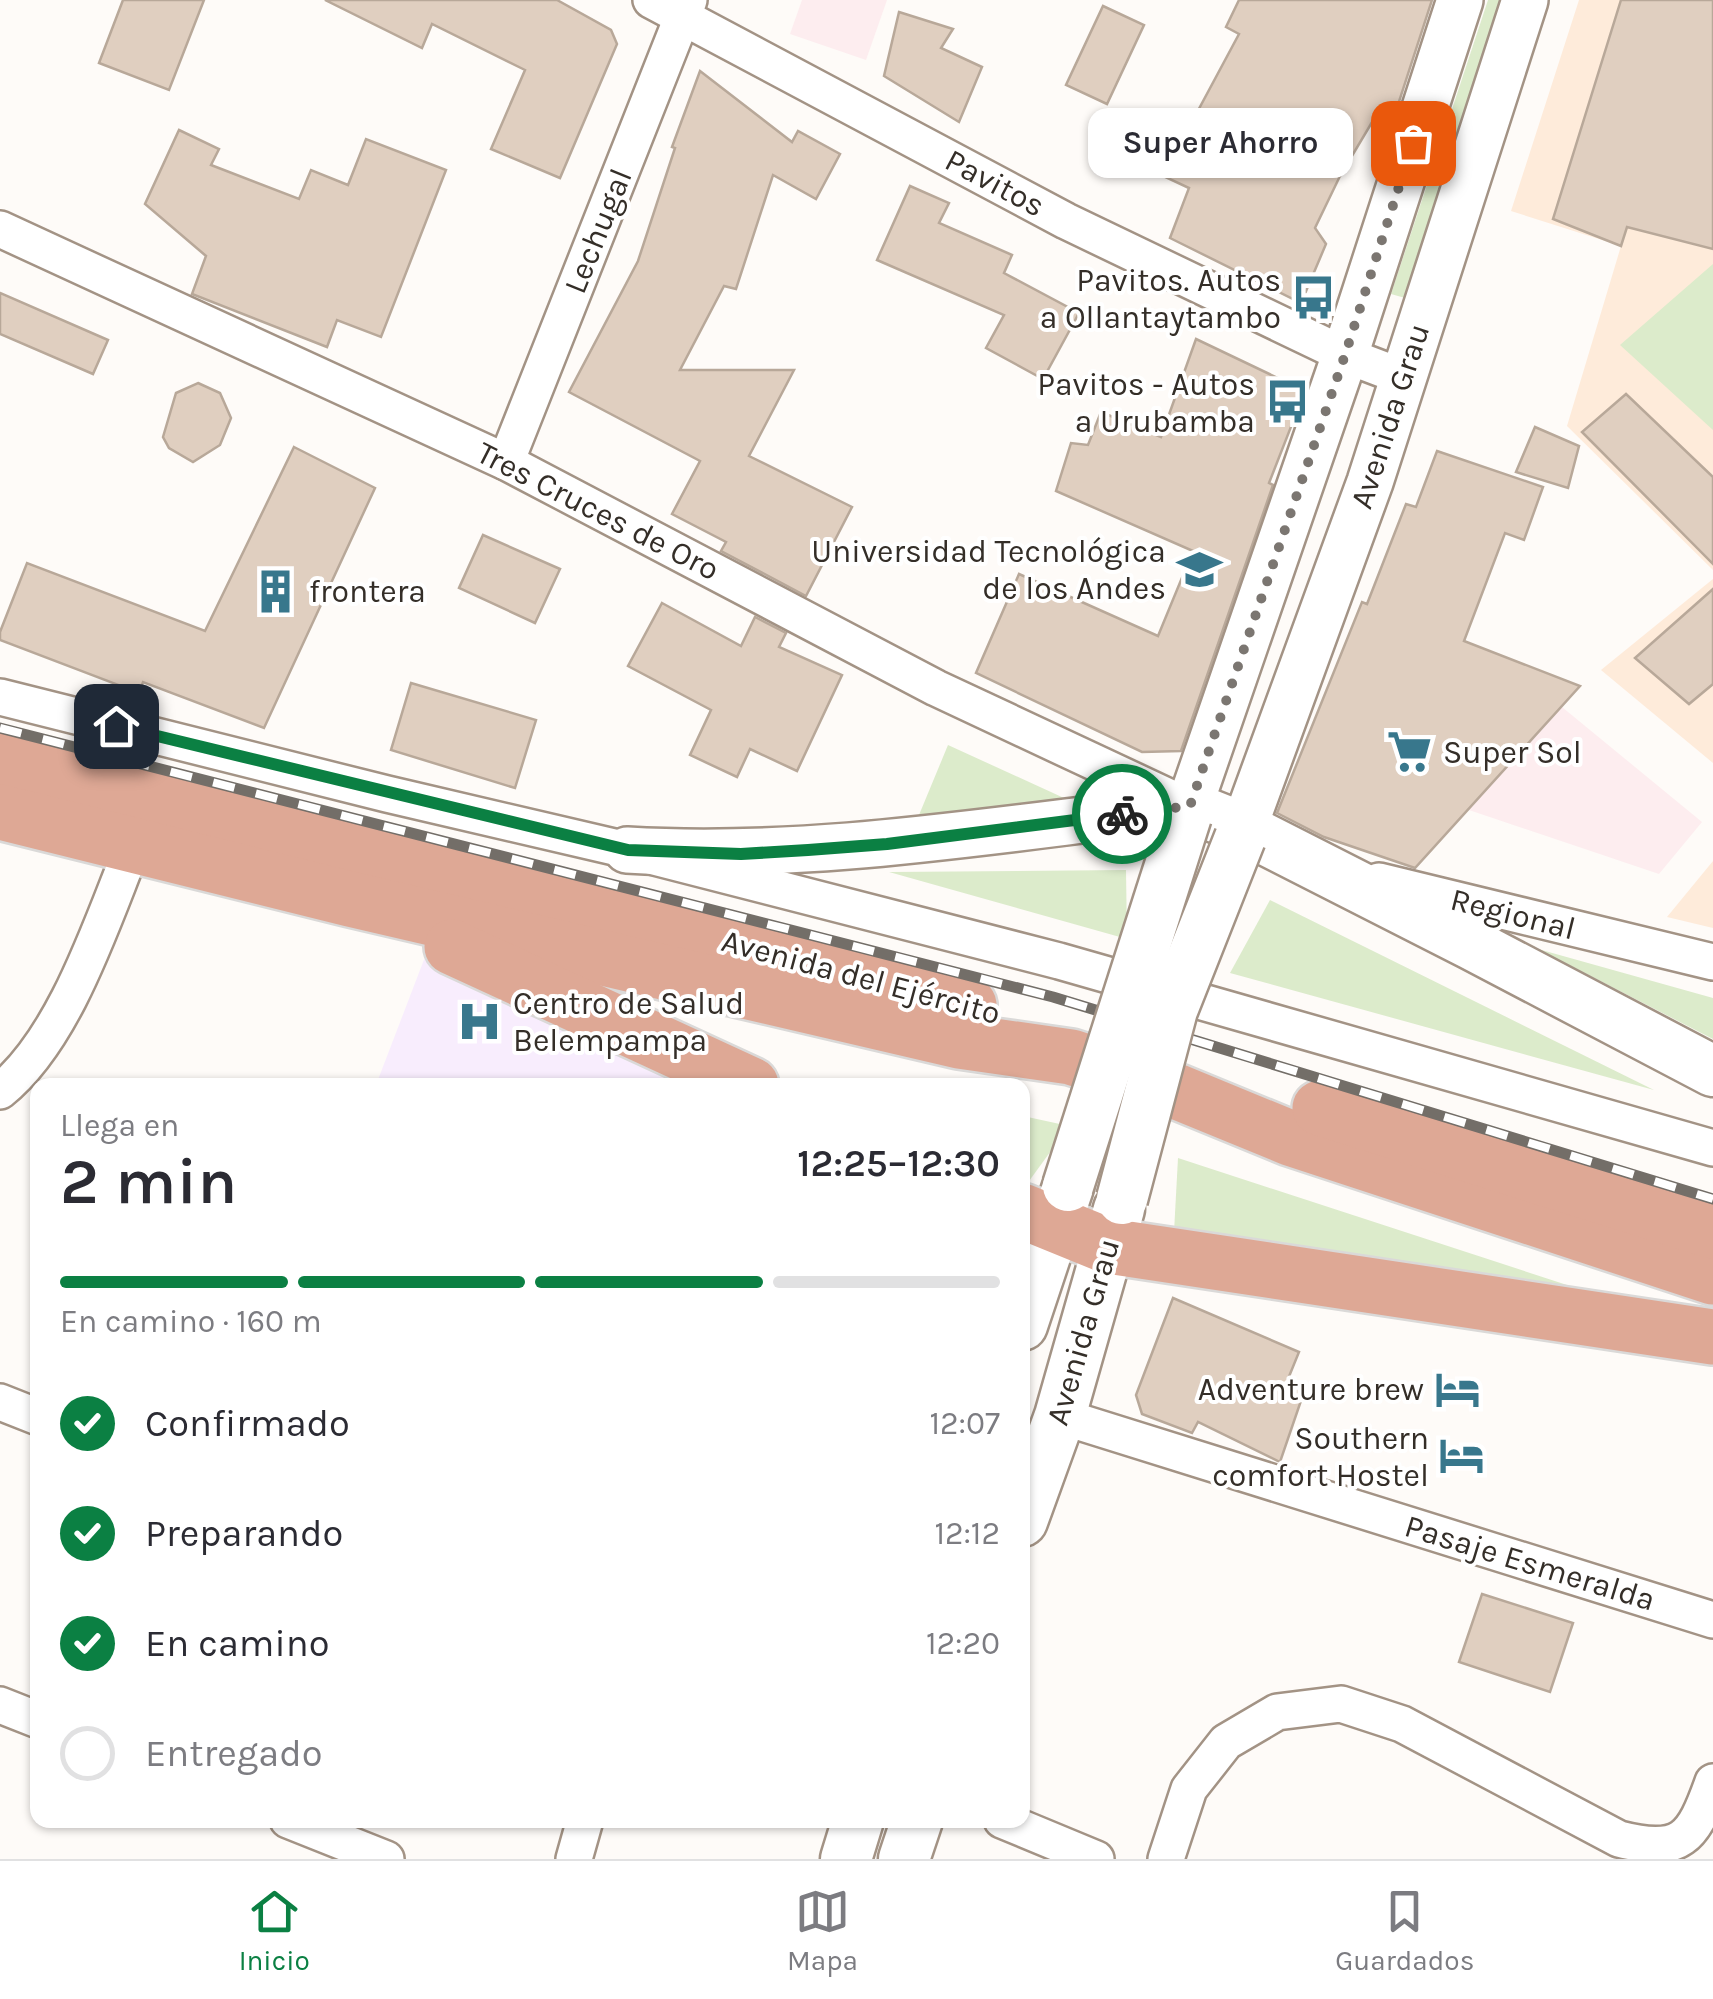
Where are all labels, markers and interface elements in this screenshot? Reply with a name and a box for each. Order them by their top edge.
pin [1371,101,1456,186]
callout: Super Ahorro [1088,108,1353,178]
icon: bag [1386,116,1441,171]
text: Super Ahorro [1122,124,1319,161]
street label: Pavitos [939,141,1051,225]
street label: Lechugal [556,163,640,299]
place label: Pavitos. Autos a Ollantaytambo [1040,262,1281,336]
bus stop icon: Pavitos. Autos a Ollantaytambo [1290,274,1338,322]
street label: Avenida Grau [1343,319,1437,513]
place label: Pavitos - Autos a Urubamba [1037,366,1255,440]
bus stop icon: Pavitos - Autos a Urubamba [1264,378,1312,426]
street label: Tres Cruces de Oro [471,434,725,588]
place label: Universidad Tecnológica de los Andes [811,533,1166,607]
school or university icon: Universidad Tecnológica de los Andes [1175,545,1223,593]
building icon: frontera [252,567,300,615]
place label: frontera [309,573,426,610]
pin [74,684,159,769]
icon: home [89,699,144,754]
supermarket icon: Super Sol [1386,728,1434,776]
place label: Super Sol [1443,734,1582,771]
courier [1072,764,1172,864]
icon: bike [1095,787,1150,842]
street label: Regional [1447,881,1579,947]
street label: Avenida del Ejército [718,922,1004,1032]
place label: Centro de Salud Belempampa [513,985,744,1059]
hospital icon: Centro de Salud Belempampa [456,997,504,1045]
text: Llega en [60,1107,179,1144]
text: 12:25–12:30 [797,1141,1000,1186]
text: 2 min [60,1143,237,1219]
street label: Avenida Grau [1039,1234,1127,1430]
text: En camino · 160 m [60,1303,322,1340]
hotel icon: Adventure brew [1433,1365,1481,1413]
place label: Adventure brew [1198,1371,1424,1408]
icon: check [60,1396,115,1451]
text: Confirmado [145,1401,350,1446]
text: 12:07 [929,1405,1000,1442]
place label: Southern comfort Hostel [1212,1420,1429,1494]
hotel icon: Southern comfort Hostel [1438,1432,1486,1480]
icon: check [60,1506,115,1561]
street label: Pasaje Esmeralda [1400,1507,1660,1619]
text: Preparando [145,1511,343,1556]
text: 12:12 [934,1515,1000,1552]
icon: check [60,1616,115,1671]
text: En camino [145,1621,329,1666]
text: 12:20 [926,1625,1000,1662]
text: Entregado [145,1731,322,1776]
tab: Inicio [239,1884,310,1977]
tab: Mapa [787,1884,858,1977]
tab: Guardados [1335,1884,1474,1977]

